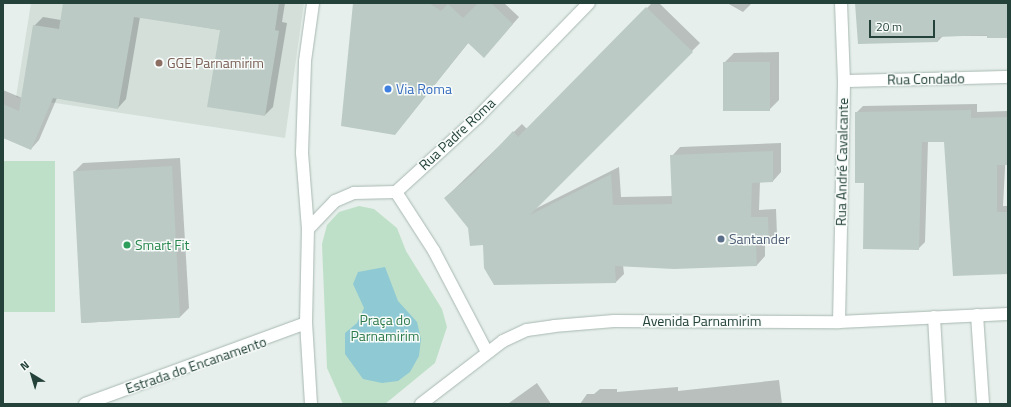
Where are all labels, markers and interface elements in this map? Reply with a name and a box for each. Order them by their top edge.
scale bar [871,12,937,38]
text: 20 m [876,17,902,36]
place label: GGE Parnamirim [167,55,264,71]
marker: GGE Parnamirim [154,58,164,68]
street label: Rua Condado [887,70,965,88]
place label: Via Roma [396,81,452,97]
marker: Via Roma [383,84,393,94]
street label: Rua Padre Roma [415,94,499,174]
street label: Rua André Cavalcante [832,98,852,226]
place label: Santander [729,231,790,247]
marker: Santander [716,234,726,244]
place label: Smart Fit [135,237,189,253]
marker: Smart Fit [122,240,132,250]
park label: Praça do Parnamirim [350,312,420,344]
street label: Avenida Parnamirim [643,313,761,329]
street label: Estrada do Encanamento [123,333,269,397]
north arrow [12,355,52,395]
text: N [17,357,33,374]

